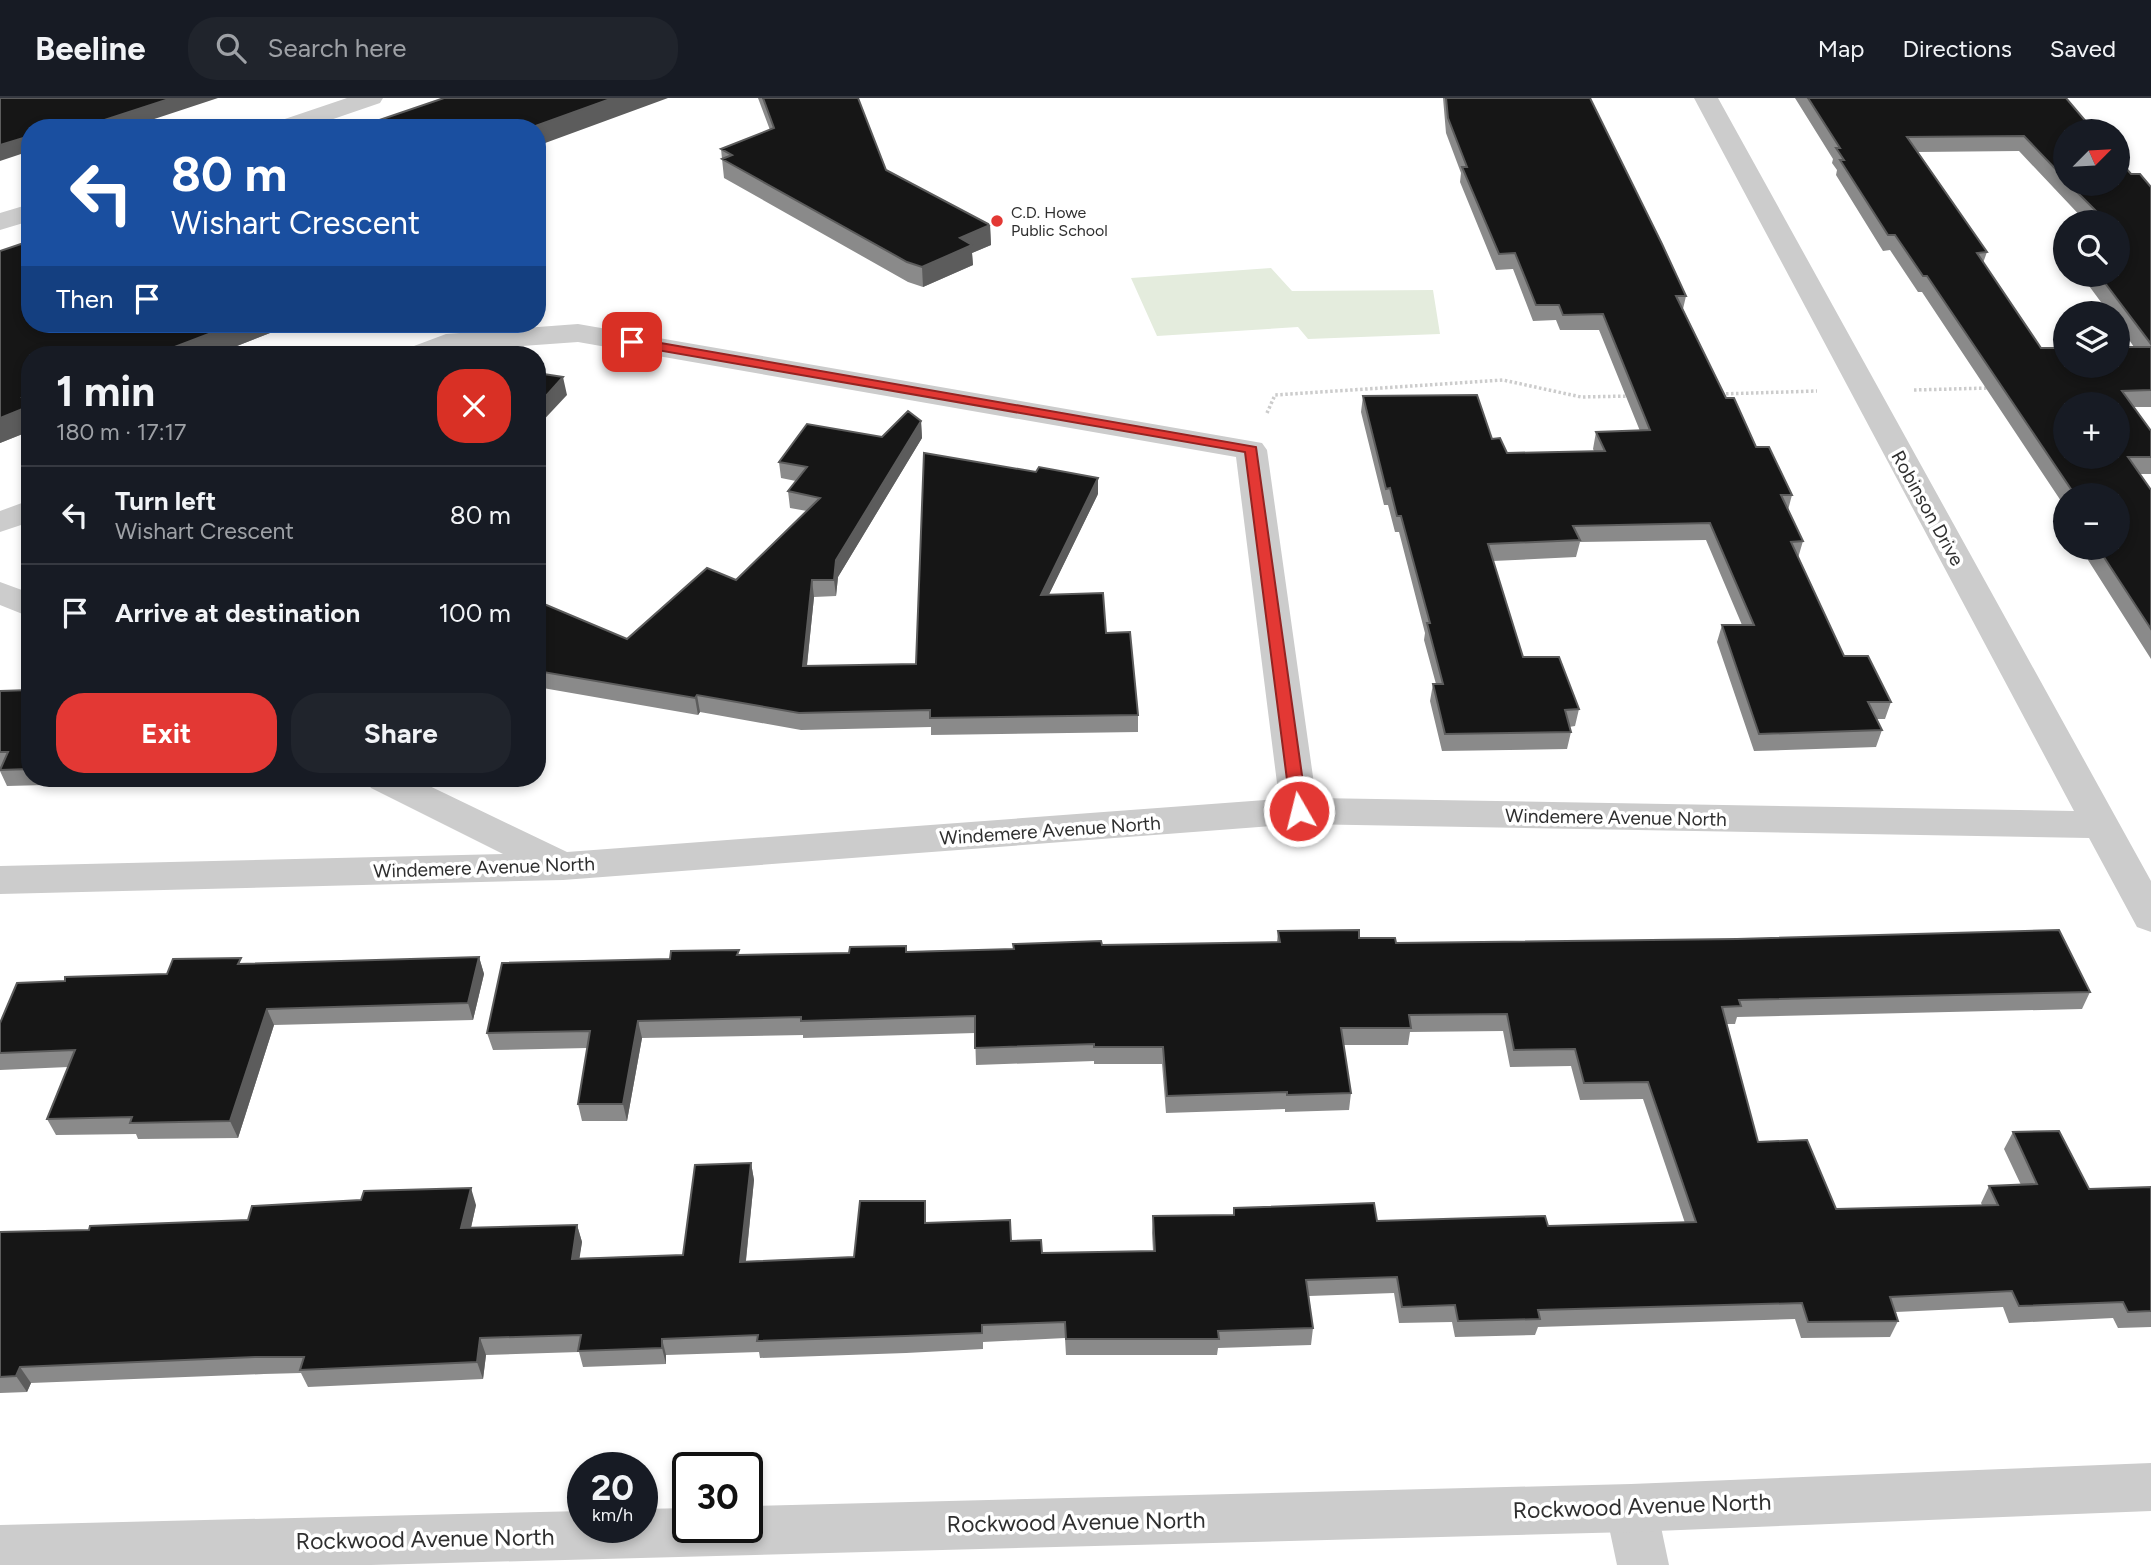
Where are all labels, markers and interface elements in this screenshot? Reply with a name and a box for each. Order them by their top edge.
search box [188,17,678,80]
text: Beeline [35,29,146,68]
icon: search [212,29,250,67]
text: Search here [268,32,406,64]
text: Map [1818,34,1864,63]
text: Directions [1902,34,2012,63]
text: Saved [2050,34,2116,63]
north arrow [2053,119,2130,196]
map controls [2053,119,2130,560]
text: 80 m [171,144,287,203]
icon: left [56,147,147,238]
place label: C.D. Howe Public School [1011,203,1108,240]
text: Wishart Crescent [171,204,420,242]
button: search [2053,210,2130,287]
marker: C.D. Howe Public School [989,213,1005,229]
icon: arrive [128,280,166,318]
text: Then [56,283,114,315]
button: layers [2053,301,2130,378]
pin [602,312,662,372]
icon: arrive [613,323,651,361]
text: 1 min [56,366,155,417]
button: close [437,369,511,443]
button: + [2053,392,2130,469]
text: 180 m · 17:17 [56,418,186,446]
street label: Robinson Drive [1886,447,1969,570]
button: − [2053,483,2130,560]
text: Turn left [115,485,216,517]
icon: left [56,496,94,534]
text: 80 m [450,499,511,531]
text: Wishart Crescent [115,517,294,545]
icon: arrive [56,594,94,632]
text: Arrive at destination [115,597,360,629]
text: 100 m [438,597,511,629]
button: Exit [56,693,277,773]
button: Share [291,693,511,773]
position arrow [1262,774,1336,848]
street label: Windemere Avenue North [1505,804,1727,831]
street label: Windemere Avenue North [939,811,1161,850]
street label: Windemere Avenue North [373,852,595,883]
speed limit sign: 30 [672,1452,763,1543]
text: 20 [591,1467,634,1509]
street label: Rockwood Avenue North [1512,1487,1772,1525]
text: km/h [592,1504,633,1526]
street label: Rockwood Avenue North [946,1506,1206,1538]
street label: Rockwood Avenue North [295,1523,555,1555]

